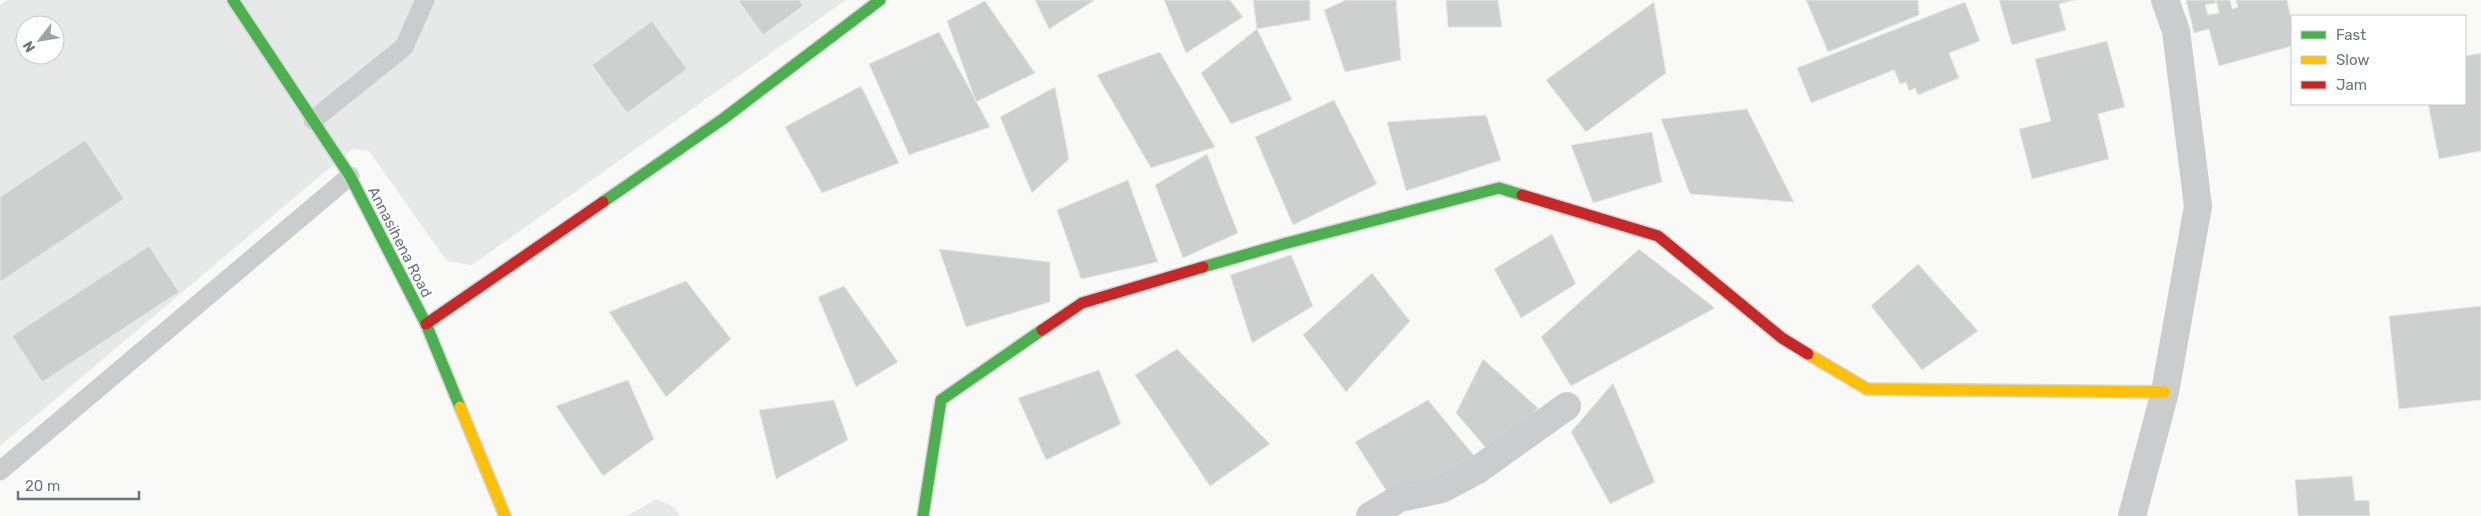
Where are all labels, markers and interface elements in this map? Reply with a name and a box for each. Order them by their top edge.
north arrow [15,15,65,65]
legend [2291,15,2466,105]
text: Fast [2336,26,2366,44]
text: N [19,38,39,55]
text: Slow [2336,51,2369,69]
text: Jam [2336,76,2367,94]
street label: Annasihena Road [364,184,436,300]
scale bar [18,468,139,500]
text: 20 m [25,477,60,495]

